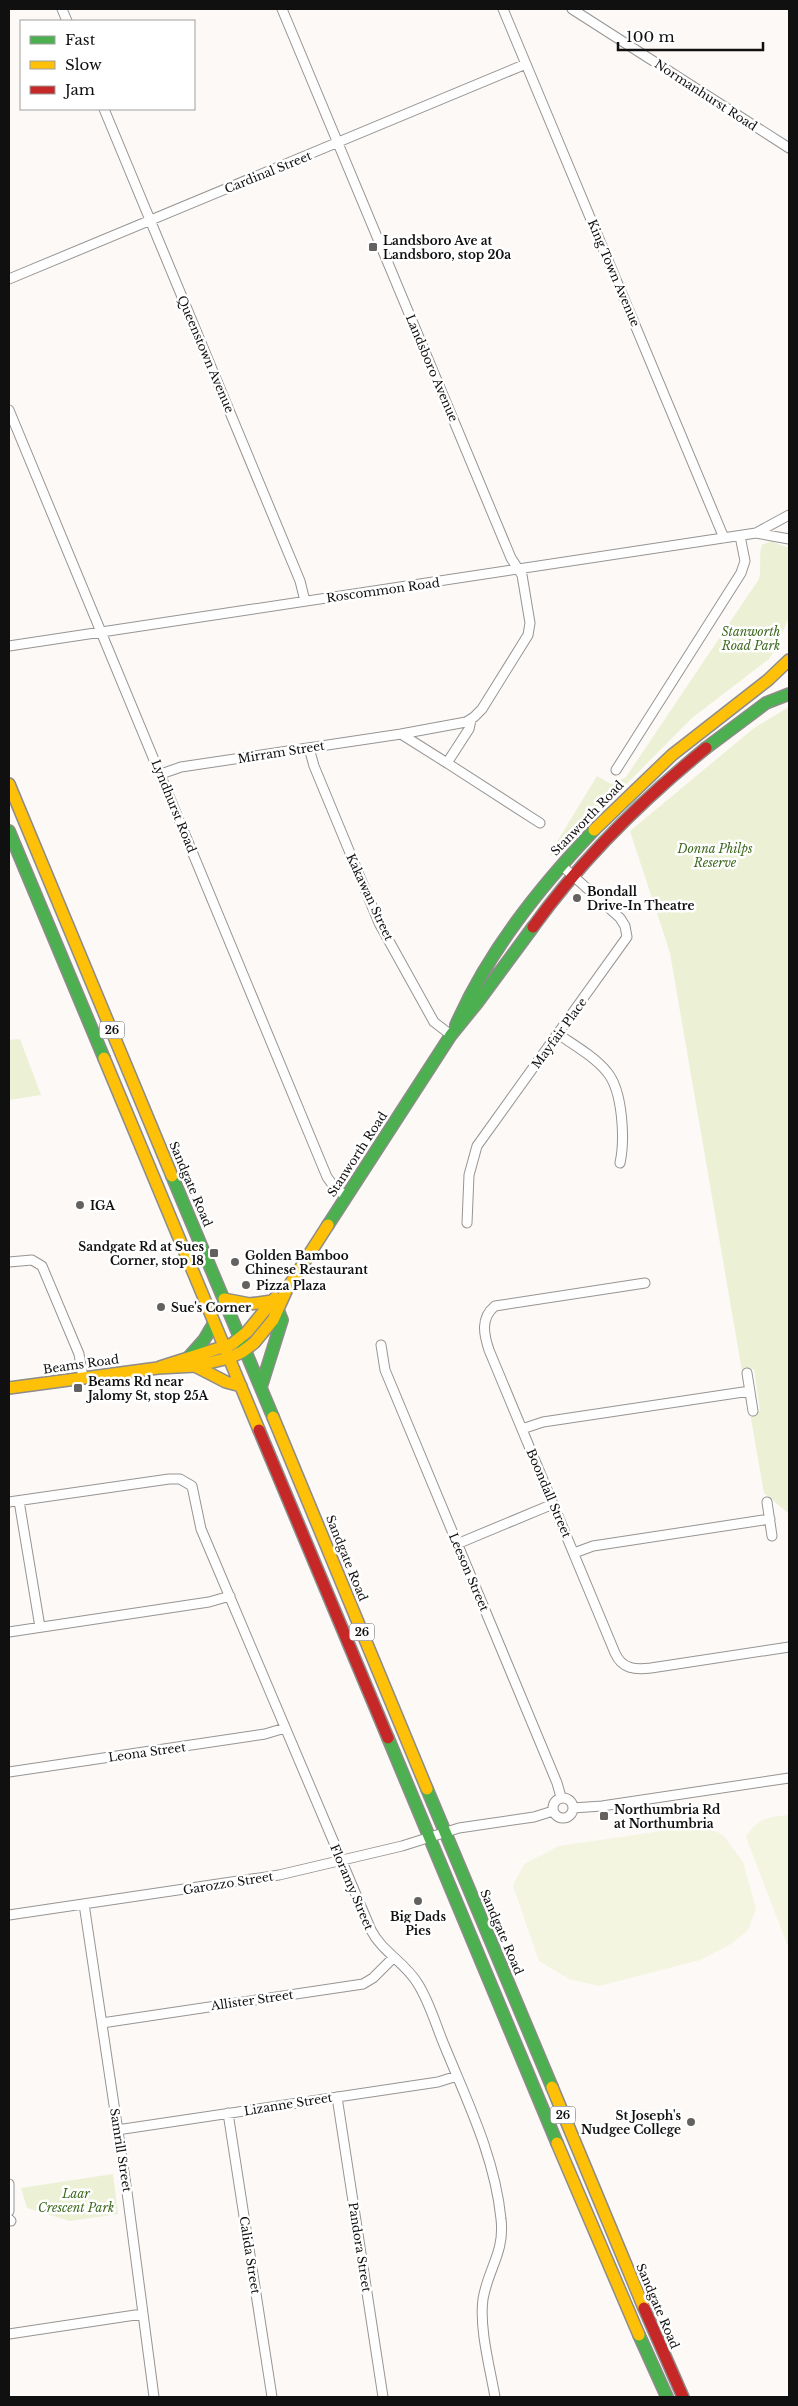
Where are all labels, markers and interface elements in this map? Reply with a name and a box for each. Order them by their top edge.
legend [20,20,195,110]
scale bar [618,20,763,52]
text: 100 m [626,27,675,46]
text: Fast [65,30,96,49]
text: Slow [65,55,102,74]
street label: Normanhurst Road [652,56,760,134]
text: Jam [63,80,95,99]
street label: Cardinal Street [222,148,314,196]
street label: King Town Avenue [585,217,643,329]
place label: Landsboro Ave at Landsboro, stop 20a [383,233,511,262]
marker: Landsboro Ave at Landsboro, stop 20a [367,241,379,253]
street label: Queenstown Avenue [174,293,238,415]
street label: Landsboro Avenue [403,312,461,424]
street label: Roscommon Road [325,575,441,605]
park label: Stanworth Road Park [721,624,781,653]
street label: Mirram Street [237,738,326,766]
street label: Lyndhurst Road [148,757,200,855]
street label: Stanworth Road [547,777,627,859]
park label: Donna Philps Reserve [676,841,753,870]
street label: Kakawan Street [343,851,397,943]
place label: Bondall Drive-In Theatre [587,884,694,913]
marker: Bondall Drive-In Theatre [571,892,583,904]
street label: Mayfair Place [528,995,590,1071]
road number: 26 [100,1022,124,1038]
street label: Stanworth Road [324,1109,390,1199]
street label: Sandgate Road [166,1139,216,1229]
place label: IGA [90,1198,116,1213]
marker: IGA [74,1199,86,1211]
place label: Sandgate Rd at Sues Corner, stop 18 [78,1239,204,1268]
marker: Sandgate Rd at Sues Corner, stop 18 [208,1247,220,1259]
place label: Golden Bamboo Chinese Restaurant [245,1248,368,1277]
marker: Golden Bamboo Chinese Restaurant [229,1256,241,1268]
place label: Pizza Plaza [256,1278,326,1293]
marker: Pizza Plaza [240,1279,252,1291]
place label: Sue's Corner [171,1300,251,1315]
marker: Sue's Corner [155,1301,167,1313]
street label: Beams Road [42,1351,120,1377]
place label: Beams Rd near Jalomy St, stop 25A [85,1374,209,1403]
marker: Beams Rd near Jalomy St, stop 25A [72,1382,84,1394]
street label: Boondall Street [523,1446,575,1540]
street label: Sandgate Road [323,1513,371,1603]
street label: Leeson Street [446,1531,492,1614]
road number: 26 [350,1624,374,1640]
street label: Leona Street [107,1739,187,1765]
place label: Northumbria Rd at Northumbria [614,1802,721,1831]
marker: Northumbria Rd at Northumbria [598,1810,610,1822]
street label: Floramy Street [327,1842,377,1933]
street label: Garozzo Street [182,1868,275,1898]
street label: Sandgate Road [477,1887,527,1977]
marker: Big Dads Pies [412,1895,424,1907]
place label: Big Dads Pies [390,1909,446,1938]
street label: Allister Street [209,1987,295,2013]
street label: Lizanne Street [243,2090,334,2118]
road number: 26 [550,2106,576,2124]
street label: Samrill Street [107,2107,135,2193]
place label: St Joseph's Nudgee College [581,2108,681,2137]
marker: St Joseph's Nudgee College [685,2116,697,2128]
park label: Laar Crescent Park [38,2186,114,2215]
street label: Pandora Street [345,2201,375,2293]
street label: Calida Street [236,2215,264,2295]
street label: Sandgate Road [633,2261,683,2351]

